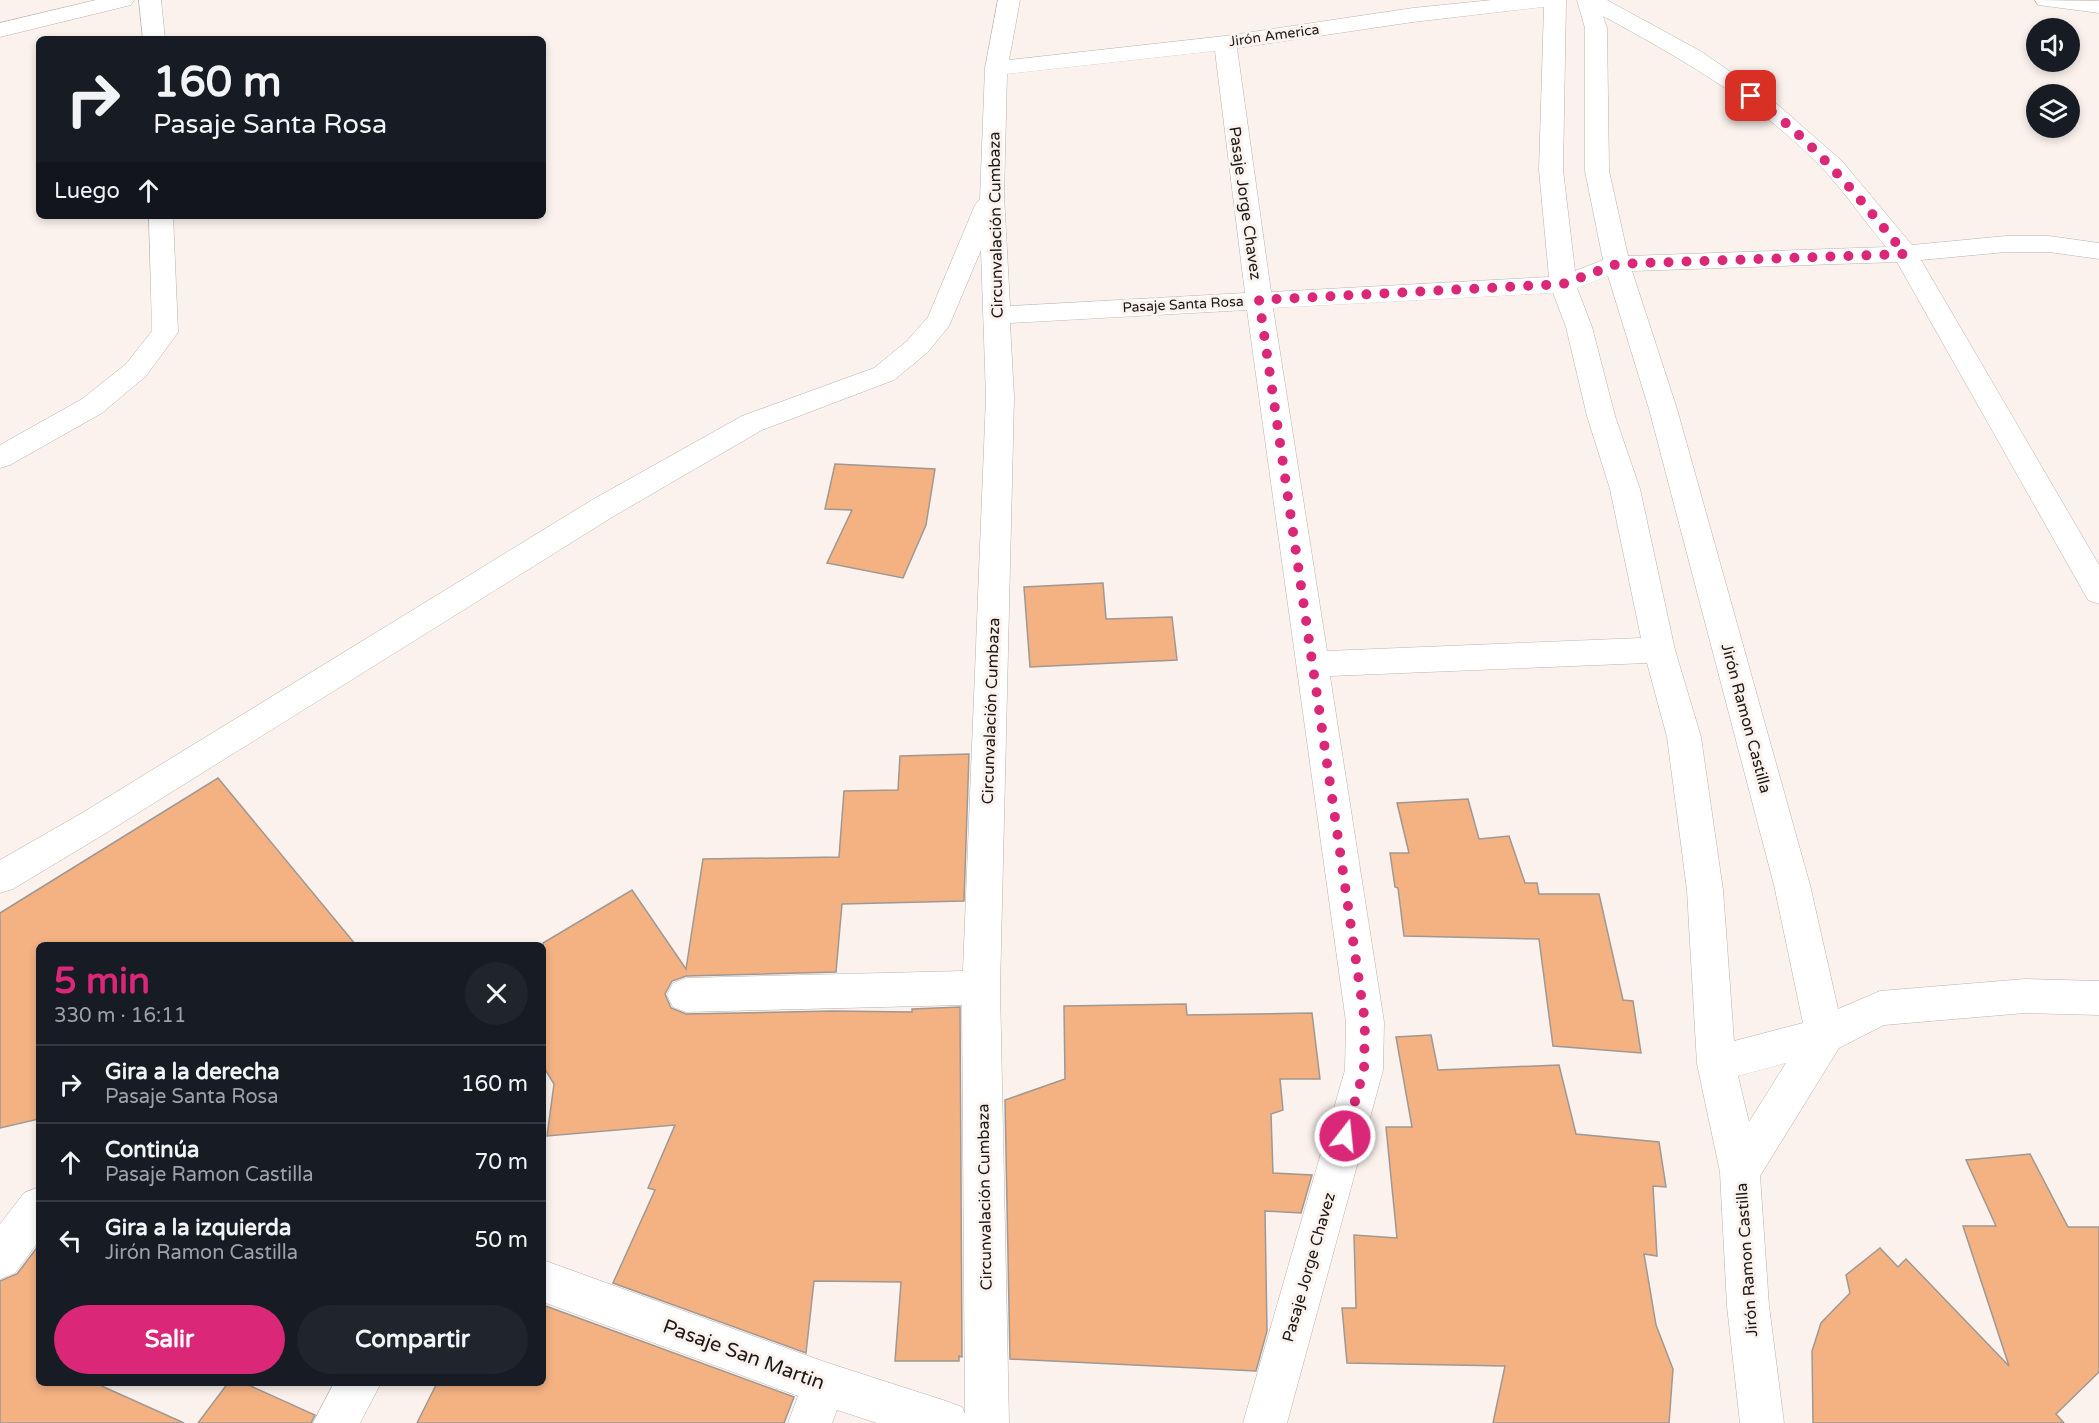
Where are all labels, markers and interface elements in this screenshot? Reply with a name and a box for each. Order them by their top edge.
map controls [2026,18,2080,138]
button: sound [2026,18,2080,72]
street label: Jirón America [1228,21,1320,50]
text: 160 m [153,57,282,108]
icon: right [54,60,132,138]
pin [1725,70,1776,121]
icon: arrive [1734,79,1767,112]
button: layers [2026,84,2080,138]
text: Pasaje Santa Rosa [153,108,387,141]
street label: Pasaje Jorge Chavez [1224,125,1266,281]
street label: Circunvalación Cumbaza [984,131,1008,319]
icon: ahead [132,174,165,207]
text: Luego [54,178,120,204]
street label: Pasaje Santa Rosa [1122,293,1244,316]
street label: Circunvalación Cumbaza [978,617,1004,805]
street label: Jirón Ramon Castilla [1716,641,1776,795]
text: 5 min [54,960,150,1003]
button: close [465,962,528,1025]
text: 330 m · 16:11 [54,1004,186,1028]
text: Gira a la derecha [105,1059,280,1085]
icon: right [54,1068,87,1101]
text: 160 m [461,1071,528,1097]
text: Pasaje Santa Rosa [105,1085,278,1109]
street label: Circunvalación Cumbaza [973,1103,997,1291]
position arrow [1313,1104,1377,1168]
text: Continúa [105,1137,199,1163]
icon: ahead [54,1146,87,1179]
text: 70 m [474,1149,528,1175]
text: Pasaje Ramon Castilla [105,1163,313,1187]
street label: Jirón Ramon Castilla [1732,1182,1762,1338]
street label: Pasaje Jorge Chavez [1278,1190,1340,1344]
text: Gira a la izquierda [105,1215,291,1241]
icon: left [54,1224,87,1257]
text: 50 m [474,1227,528,1253]
text: Jirón Ramon Castilla [105,1241,298,1265]
button: Salir [54,1305,285,1374]
button: Compartir [297,1305,528,1374]
street label: Pasaje San Martin [659,1314,828,1395]

